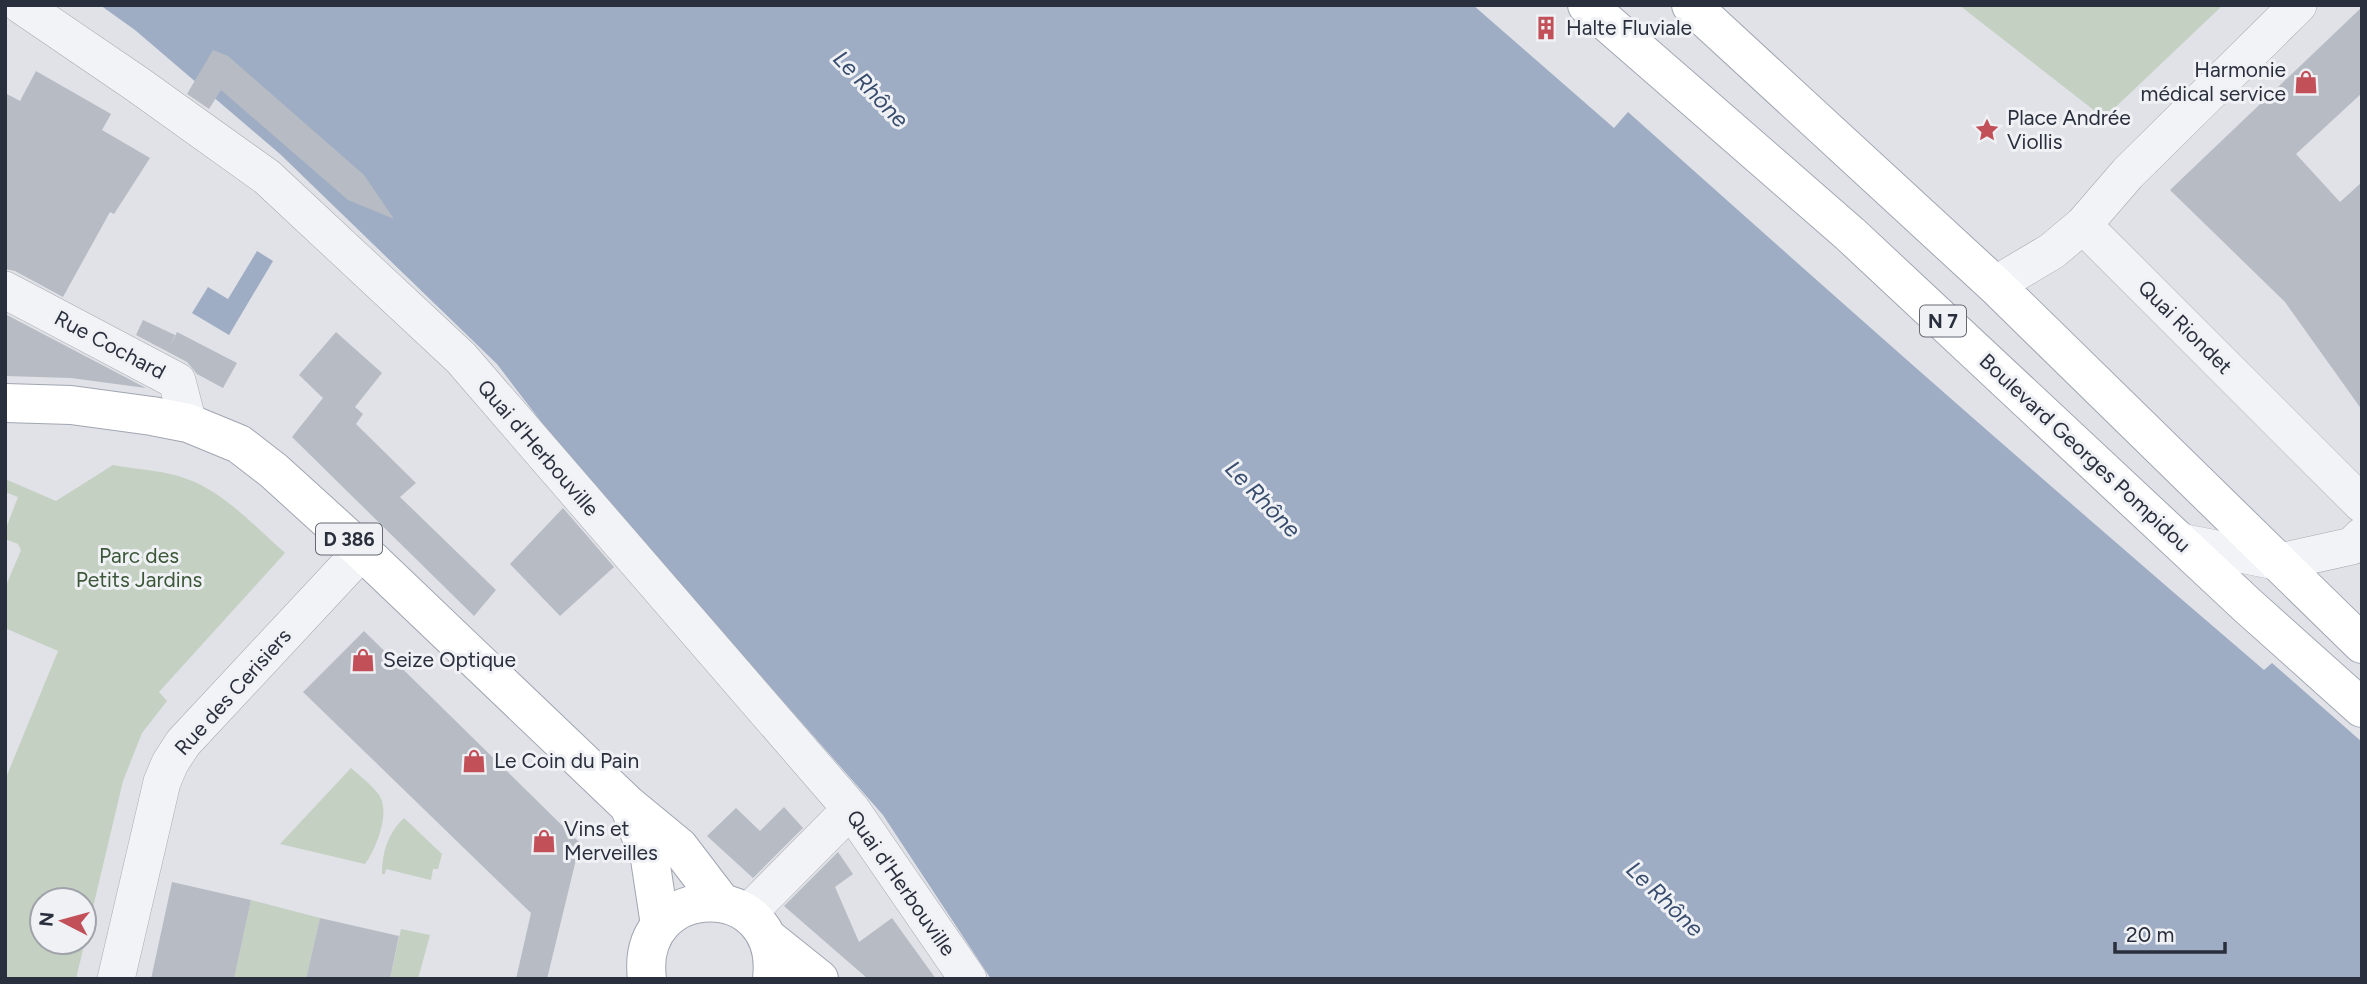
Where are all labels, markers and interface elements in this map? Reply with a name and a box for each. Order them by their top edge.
building icon: Halte Fluviale [1532,14,1560,42]
place label: Halte Fluviale [1566,15,1692,40]
water label: Le Rhône [828,45,915,134]
place label: Harmonie médical service [2141,57,2286,106]
shop icon: Harmonie médical service [2292,68,2320,96]
place label: Place Andrée Viollis [2007,105,2131,154]
place icon: Place Andrée Viollis [1973,116,2001,144]
street label: Quai Riondet [2133,274,2238,379]
street label: Rue Cochard [50,305,170,384]
road number: N 7 [1920,306,1966,336]
street label: Boulevard Georges Pompidou [1975,348,2196,557]
street label: Quai d'Herbouville [472,374,604,521]
water label: Le Rhône [1220,455,1307,544]
road number: D 386 [316,524,382,554]
park label: Parc des Petits Jardins [76,543,202,592]
street label: Rue des Cerisiers [169,623,296,760]
shop icon: Seize Optique [349,646,377,674]
place label: Seize Optique [383,647,516,672]
shop icon: Le Coin du Pain [460,747,488,775]
place label: Le Coin du Pain [494,748,639,773]
street label: Quai d'Herbouville [842,805,961,961]
place label: Vins et Merveilles [564,816,658,865]
shop icon: Vins et Merveilles [530,827,558,855]
water label: Le Rhône [1621,856,1710,943]
north arrow [28,886,98,956]
text: N [34,911,59,928]
scale bar [2115,911,2225,955]
text: 20 m [2126,922,2174,947]

